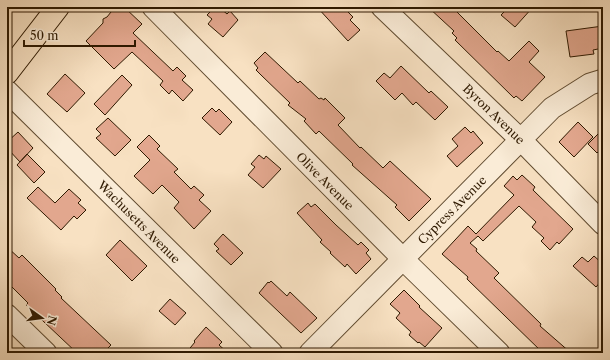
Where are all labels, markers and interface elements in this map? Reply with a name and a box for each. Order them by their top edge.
scale bar [24,22,135,48]
text: 50 m [30,28,59,43]
street label: Byron Avenue [460,81,528,147]
street label: Olive Avenue [293,149,357,213]
street label: Cypress Avenue [415,172,490,247]
street label: Wachusetts Avenue [94,177,184,267]
north arrow [22,298,62,338]
text: N [44,314,60,327]

